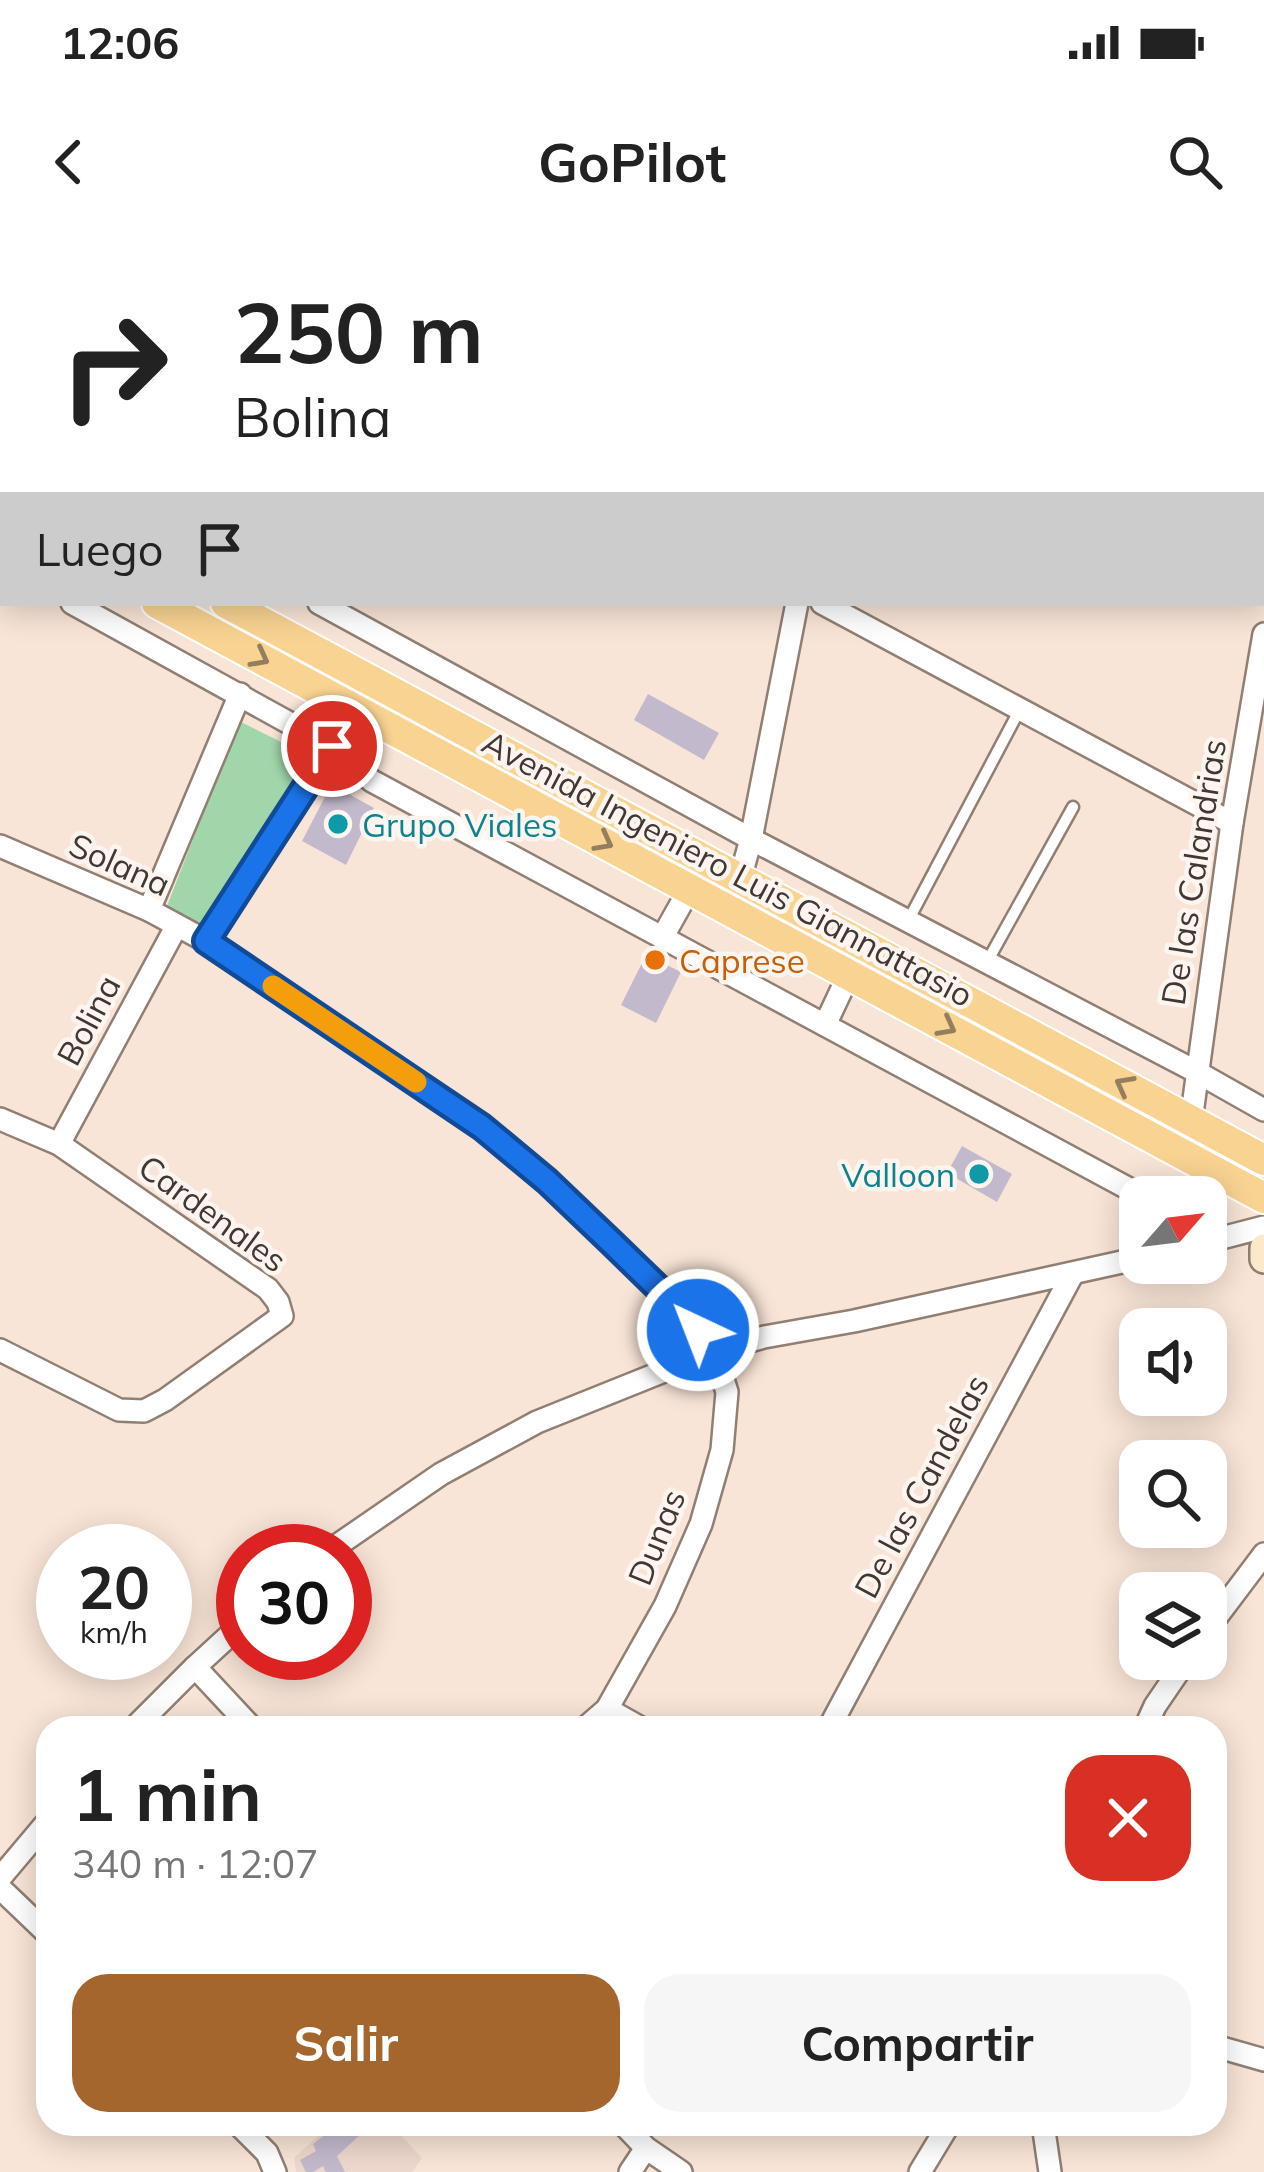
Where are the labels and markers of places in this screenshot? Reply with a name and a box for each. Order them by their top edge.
pin [281,695,383,797]
place label: Grupo Viales [362,804,557,845]
marker: Grupo Viales [325,811,351,837]
place label: Caprese [679,940,805,981]
marker: Caprese [642,947,668,973]
place label: Valloon [841,1154,955,1195]
marker: Valloon [966,1161,992,1187]

